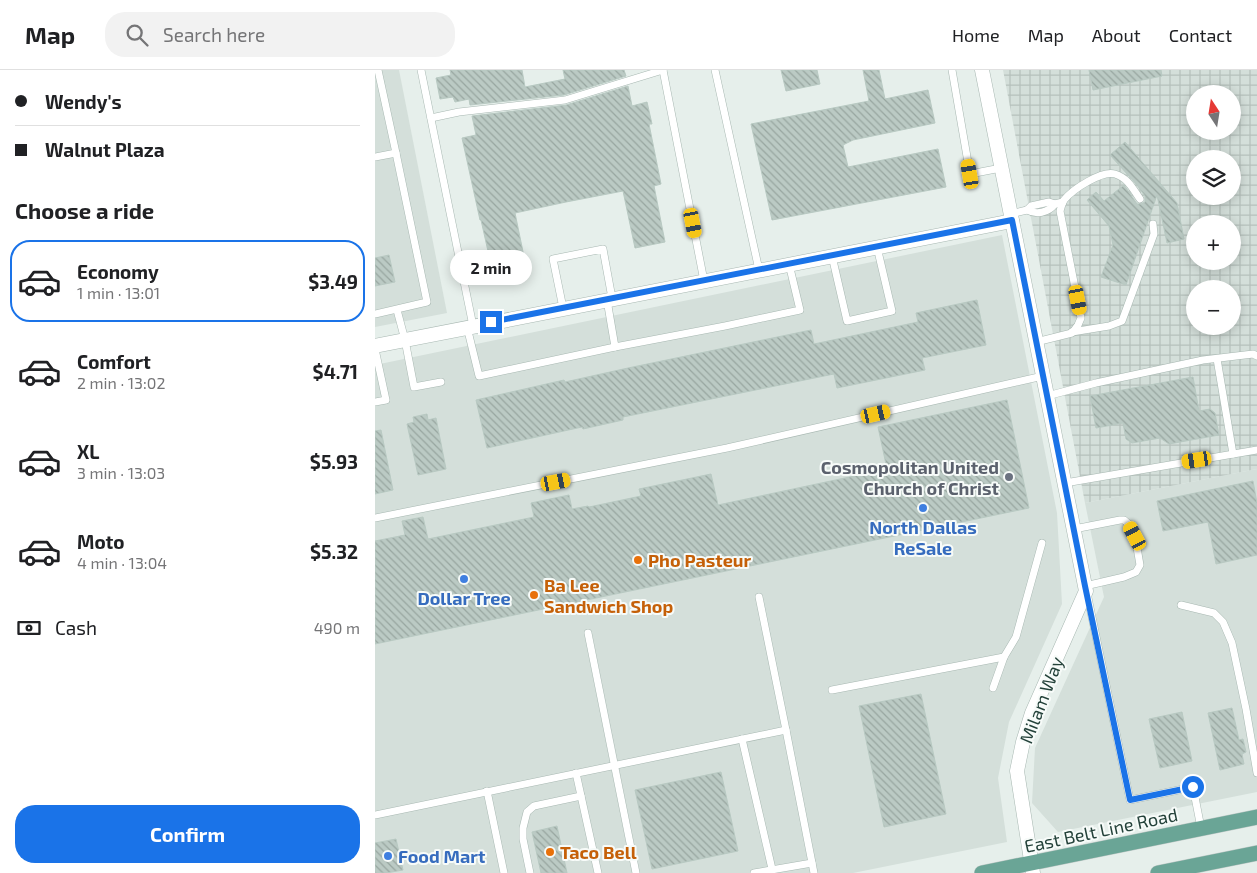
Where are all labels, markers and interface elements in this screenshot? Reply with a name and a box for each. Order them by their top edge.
search box [105,12,455,57]
text: Map [25,20,75,49]
icon: search [123,21,151,49]
text: Search here [163,23,265,46]
text: Home [952,24,1000,46]
text: Map [1028,24,1064,46]
text: About [1092,24,1141,46]
text: Contact [1169,24,1232,46]
north arrow [1186,85,1241,140]
map controls [1186,85,1241,335]
text: Wendy's [45,90,122,113]
text: Walnut Plaza [45,138,165,161]
button: layers [1186,150,1241,205]
car [960,158,979,190]
text: Choose a ride [15,197,154,223]
car [682,207,703,239]
button: + [1186,215,1241,270]
callout: 2 min [450,250,532,284]
text: 2 min [471,258,511,277]
icon: car [17,259,62,304]
text: Economy [77,260,159,283]
text: $3.49 [308,270,358,293]
button: − [1186,280,1241,335]
text: 1 min · 13:01 [77,283,160,302]
car [1067,284,1088,316]
route end [480,311,502,333]
icon: car [17,349,62,394]
text: Comfort [77,350,151,373]
text: $4.71 [313,360,358,383]
text: 2 min · 13:02 [77,373,165,392]
car [859,403,892,425]
icon: car [17,439,62,484]
text: XL [77,440,99,463]
text: $5.93 [310,450,358,473]
car [1181,450,1212,470]
place label: Cosmopolitan United Church of Christ [821,456,1000,499]
text: 3 min · 13:03 [77,463,165,482]
marker: Cosmopolitan United Church of Christ [1003,471,1015,483]
car [539,472,572,492]
marker: North Dallas ReSale [917,502,929,514]
place label: North Dallas ReSale [869,516,977,559]
car [1121,519,1148,553]
icon: car [17,529,62,574]
text: Moto [77,530,125,553]
text: $5.32 [310,540,358,563]
place label: Pho Pasteur [648,549,752,571]
text: 4 min · 13:04 [77,553,167,572]
marker: Pho Pasteur [632,554,644,566]
marker: Dollar Tree [458,573,470,585]
place label: Ba Lee Sandwich Shop [544,574,673,617]
place label: Dollar Tree [417,587,511,609]
marker: Ba Lee Sandwich Shop [528,589,540,601]
icon: cash [15,614,43,642]
text: Cash [55,616,97,639]
text: 490 m [314,618,360,637]
street label: Milam Way [1014,653,1068,747]
route start [1182,776,1204,798]
street label: East Belt Line Road [1022,803,1180,857]
button: Confirm [15,805,360,863]
place label: Taco Bell [560,841,637,863]
place label: Food Mart [398,845,486,867]
marker: Taco Bell [544,846,556,858]
marker: Food Mart [382,850,394,862]

